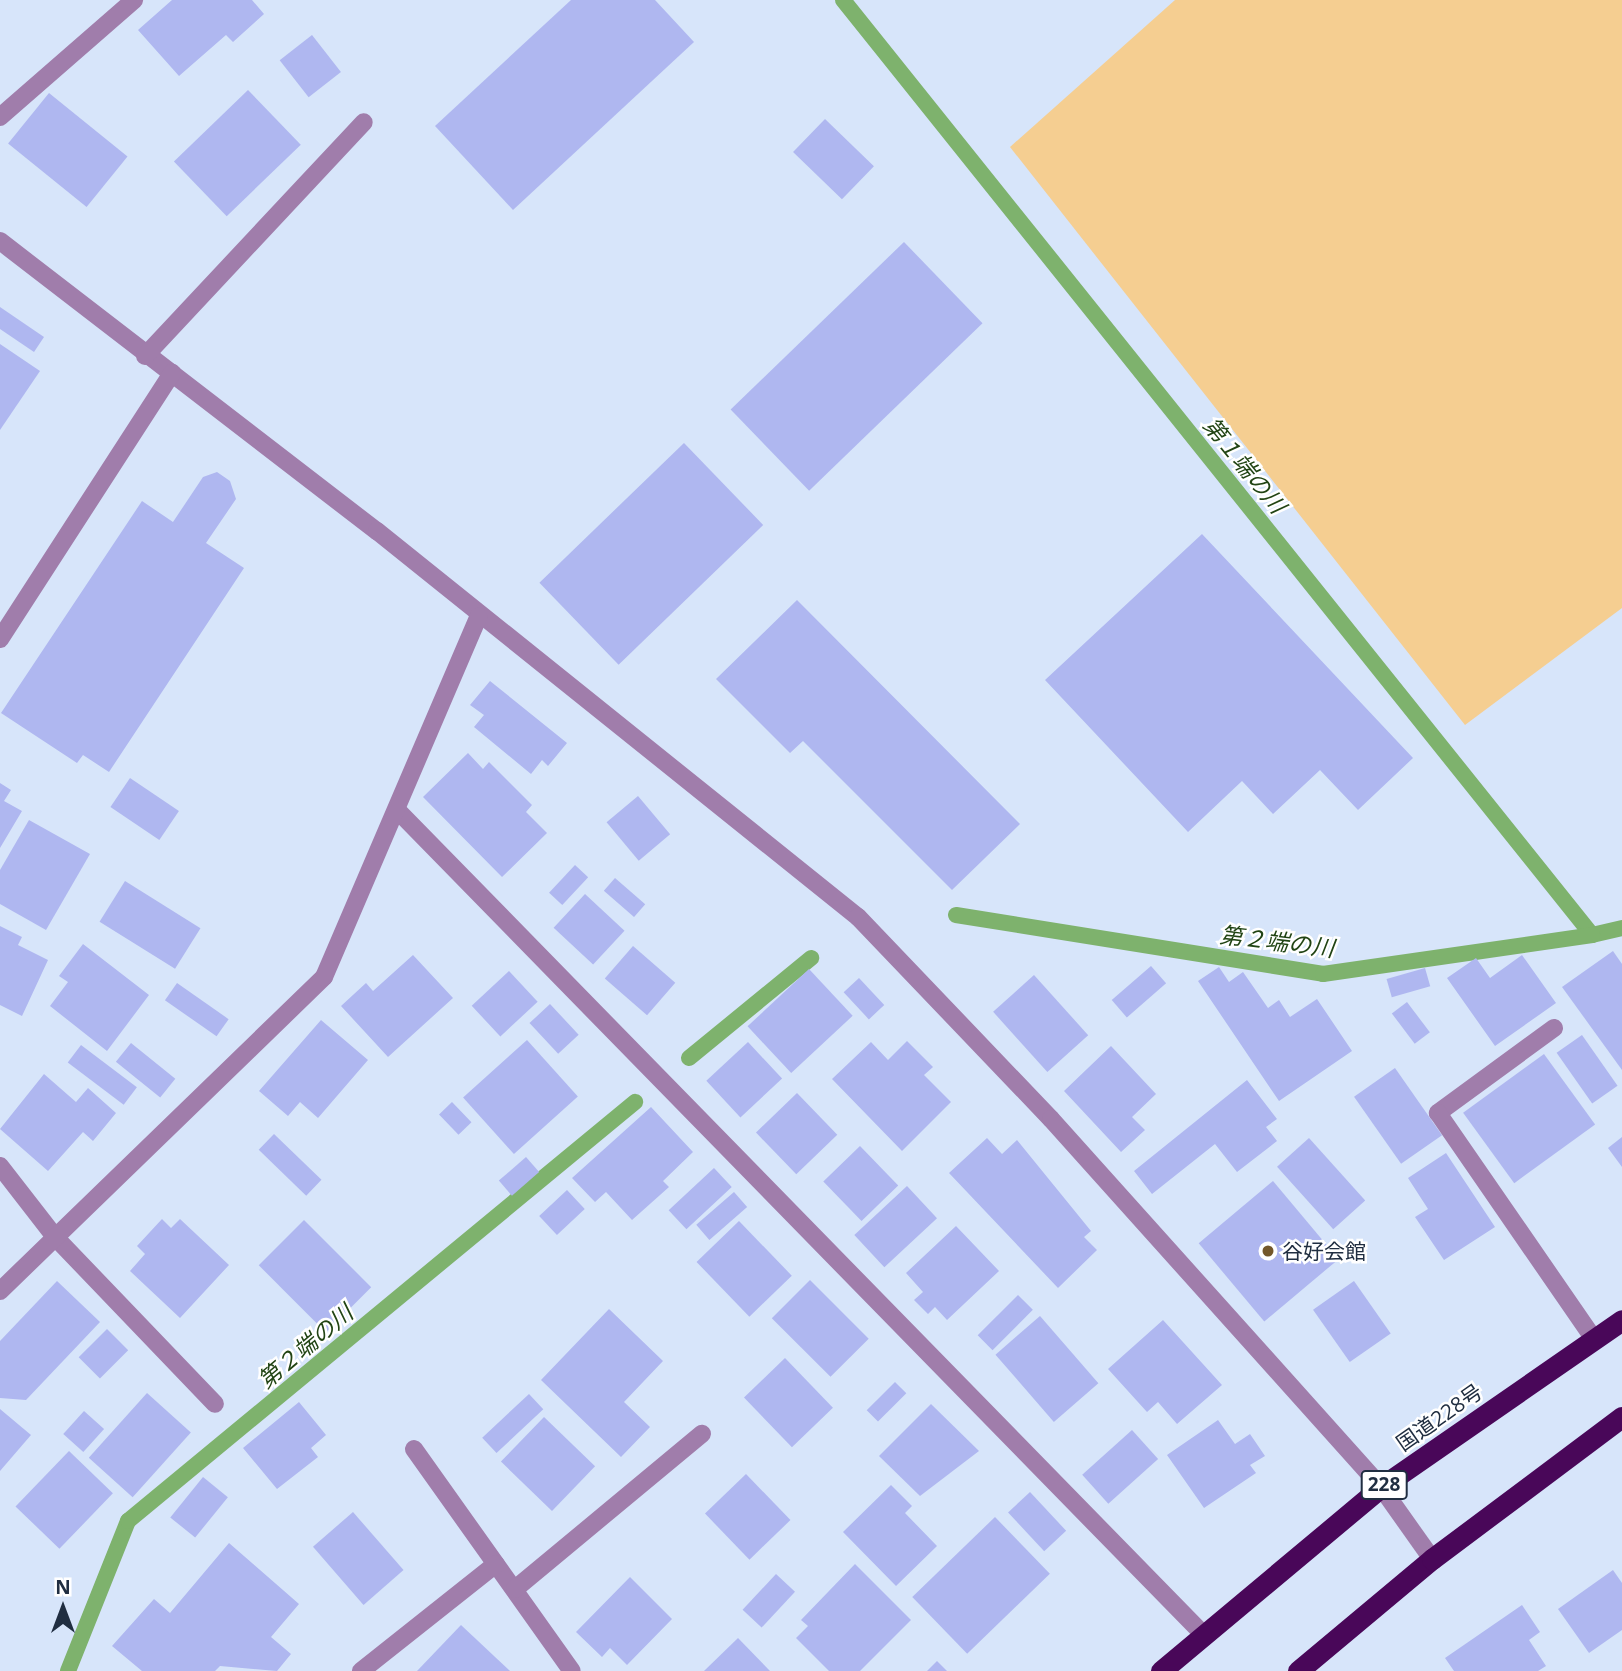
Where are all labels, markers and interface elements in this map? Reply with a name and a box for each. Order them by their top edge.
water label: 第１端の川 [1198,412,1292,518]
water label: 第２端の川 [1218,920,1336,962]
place label: 谷好会館 [1282,1238,1366,1264]
marker: 谷好会館 [1260,1243,1276,1259]
water label: 第２端の川 [252,1298,358,1394]
street label: 国道228号 [1391,1378,1487,1456]
road number: 228 [1360,1470,1408,1500]
north arrow [28,1573,98,1643]
text: N [55,1574,71,1600]

